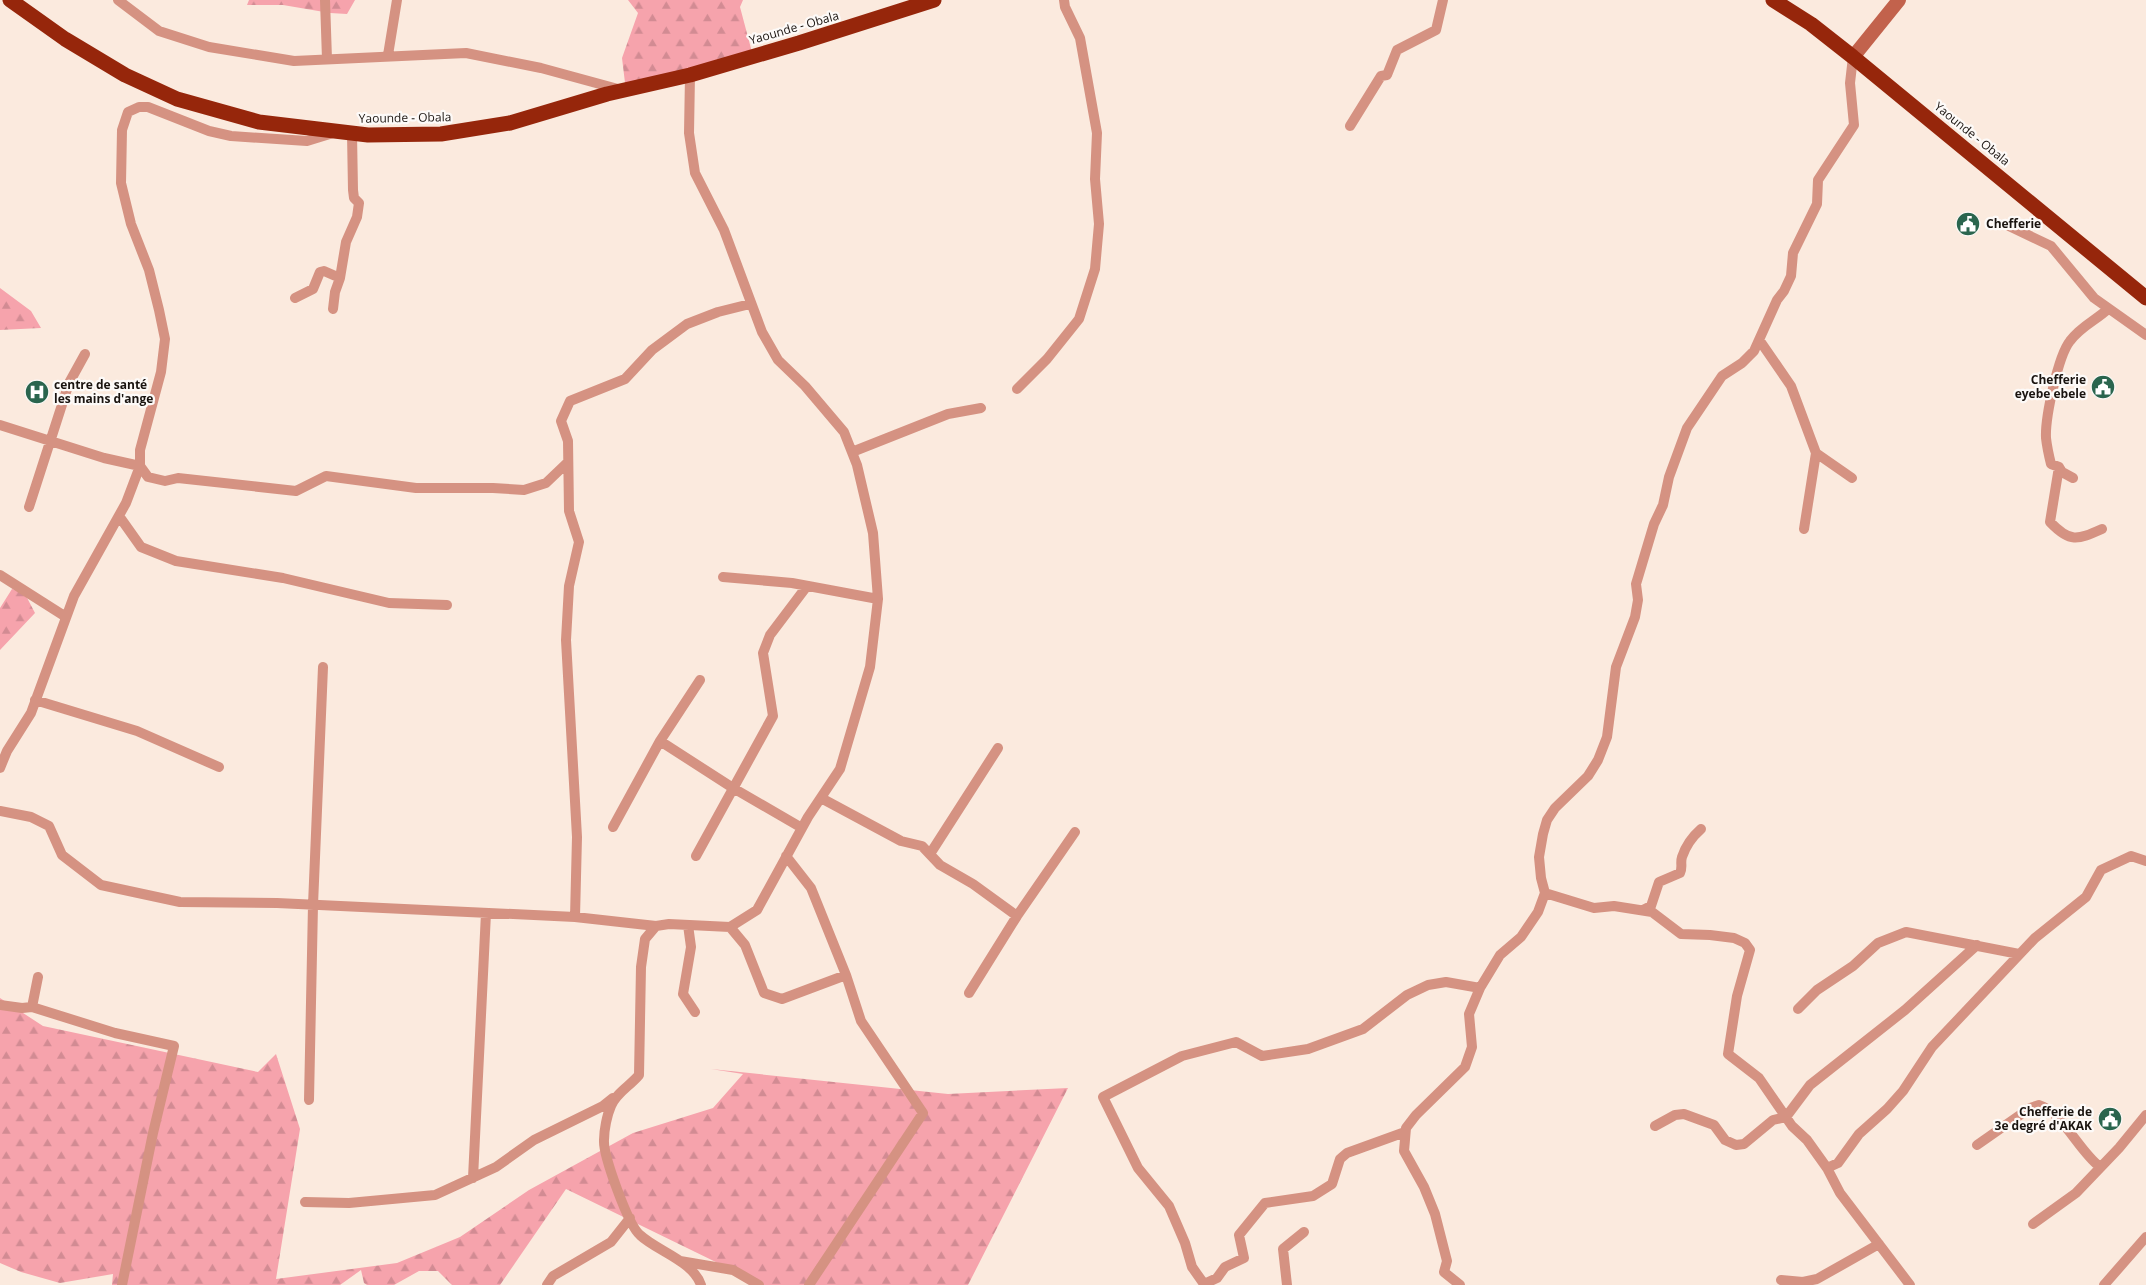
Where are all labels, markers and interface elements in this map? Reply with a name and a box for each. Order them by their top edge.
street label: Yaounde - Obala [747,7,841,48]
street label: Yaounde - Obala [1931,98,2014,169]
street label: Yaounde - Obala [359,108,451,127]
public building icon: Chefferie [1955,211,1981,237]
place label: Chefferie [1986,215,2041,232]
place label: Chefferie eyebe ebele [2015,371,2086,402]
public building icon: Chefferie eyebe ebele [2090,374,2116,400]
place label: centre de santé les mains d'ange [54,376,153,407]
hospital icon: centre de santé les mains d'ange [24,379,50,405]
place label: Chefferie de 3e degré d'AKAK [1995,1103,2092,1134]
public building icon: Chefferie de 3e degré d'AKAK [2097,1106,2123,1132]

